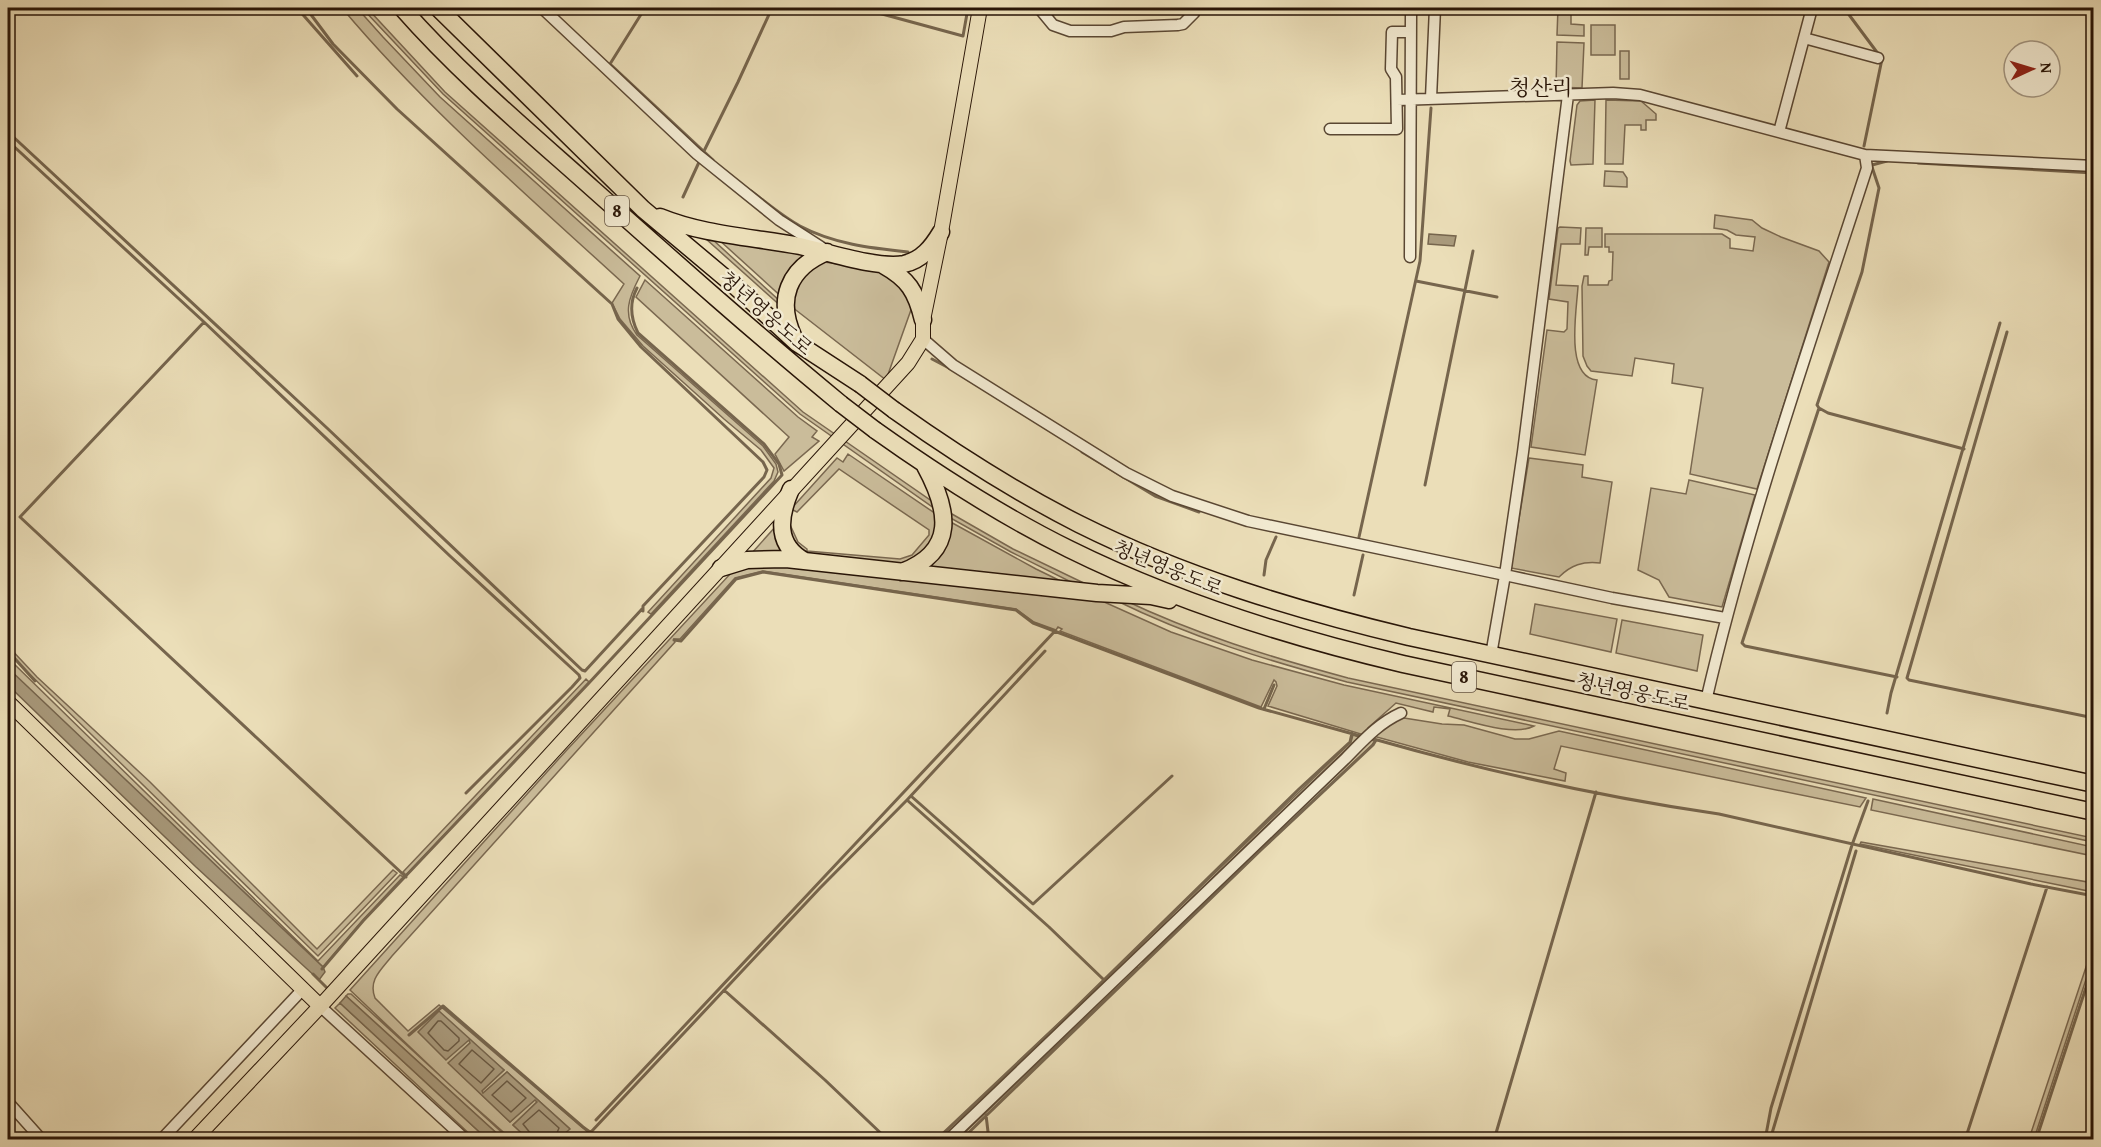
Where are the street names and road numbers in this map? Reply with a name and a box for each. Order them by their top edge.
road number: 8 [605,196,629,226]
street label: 청년영웅도로 [713,264,820,362]
street label: 청년영웅도로 [1109,532,1227,603]
road number: 8 [1452,662,1476,692]
street label: 청년영웅도로 [1573,665,1693,718]

